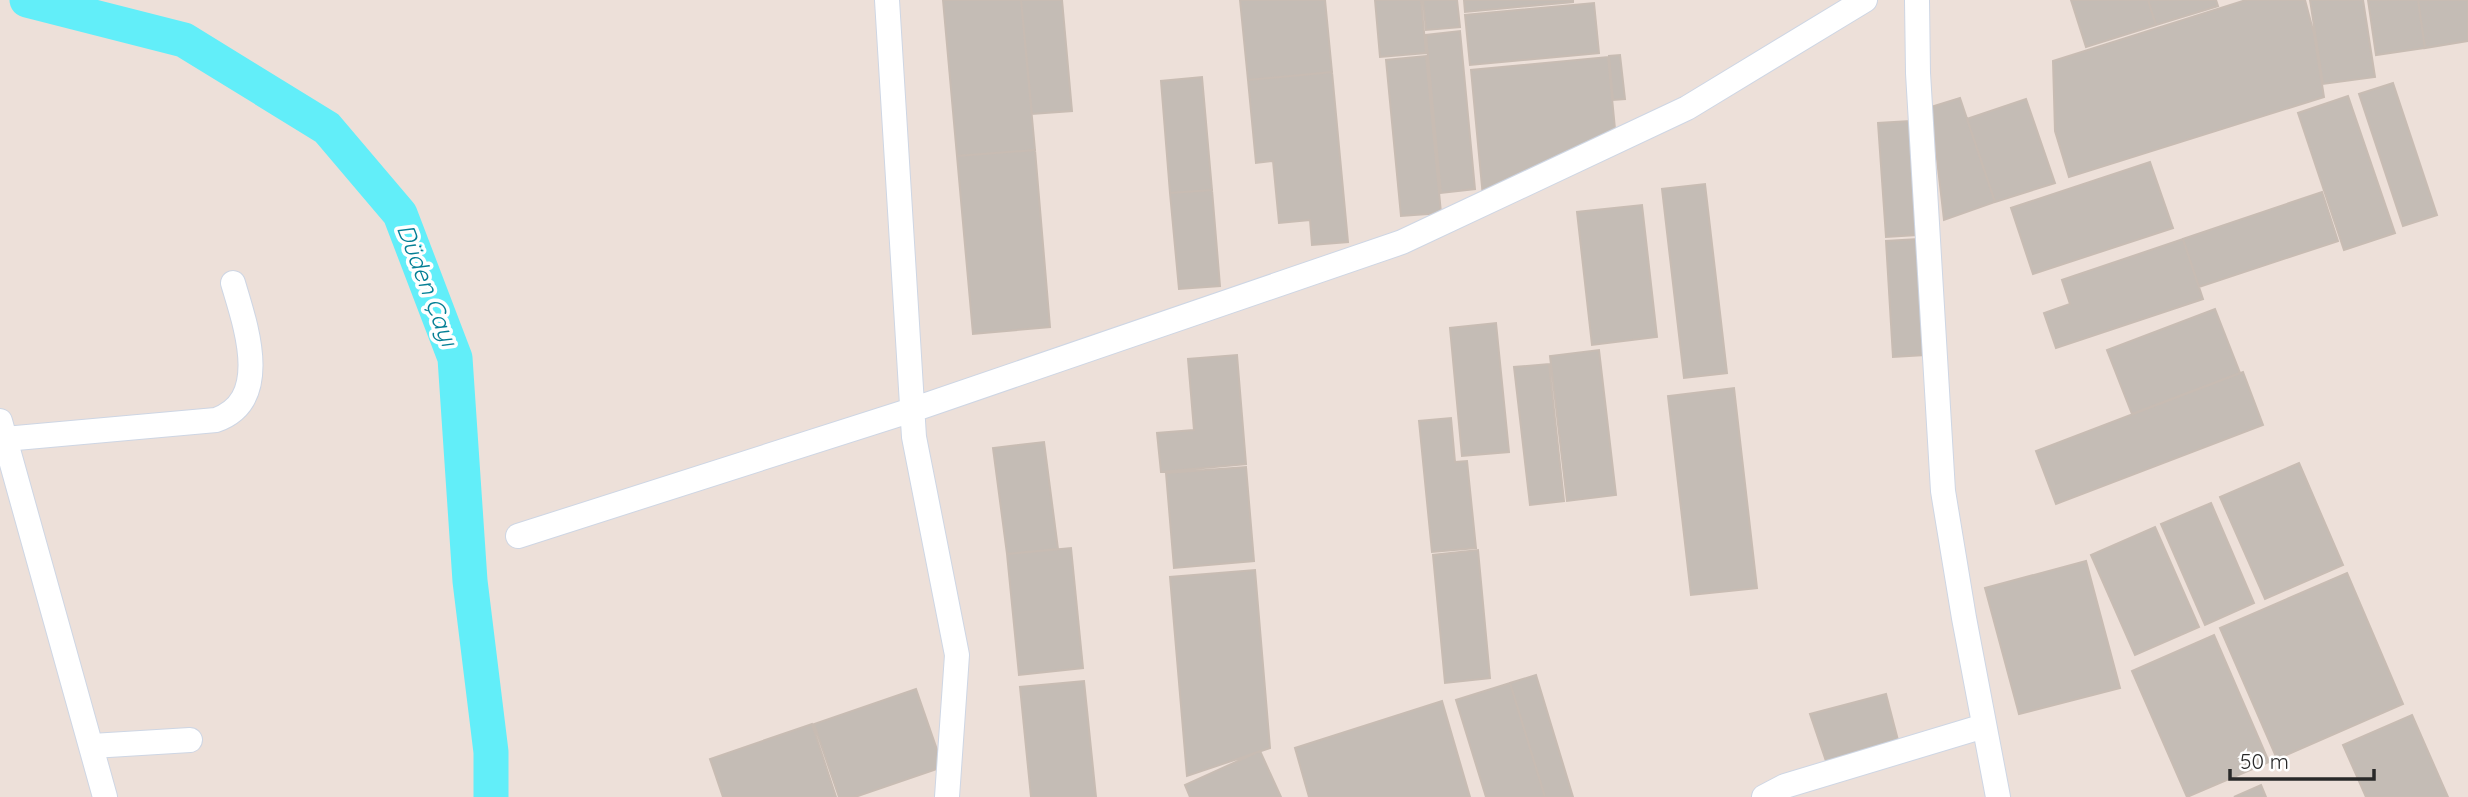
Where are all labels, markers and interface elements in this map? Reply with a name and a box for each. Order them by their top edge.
water label: Düden Çayı [391,219,466,352]
scale bar [2230,738,2374,782]
text: 50 m [2240,748,2289,774]

